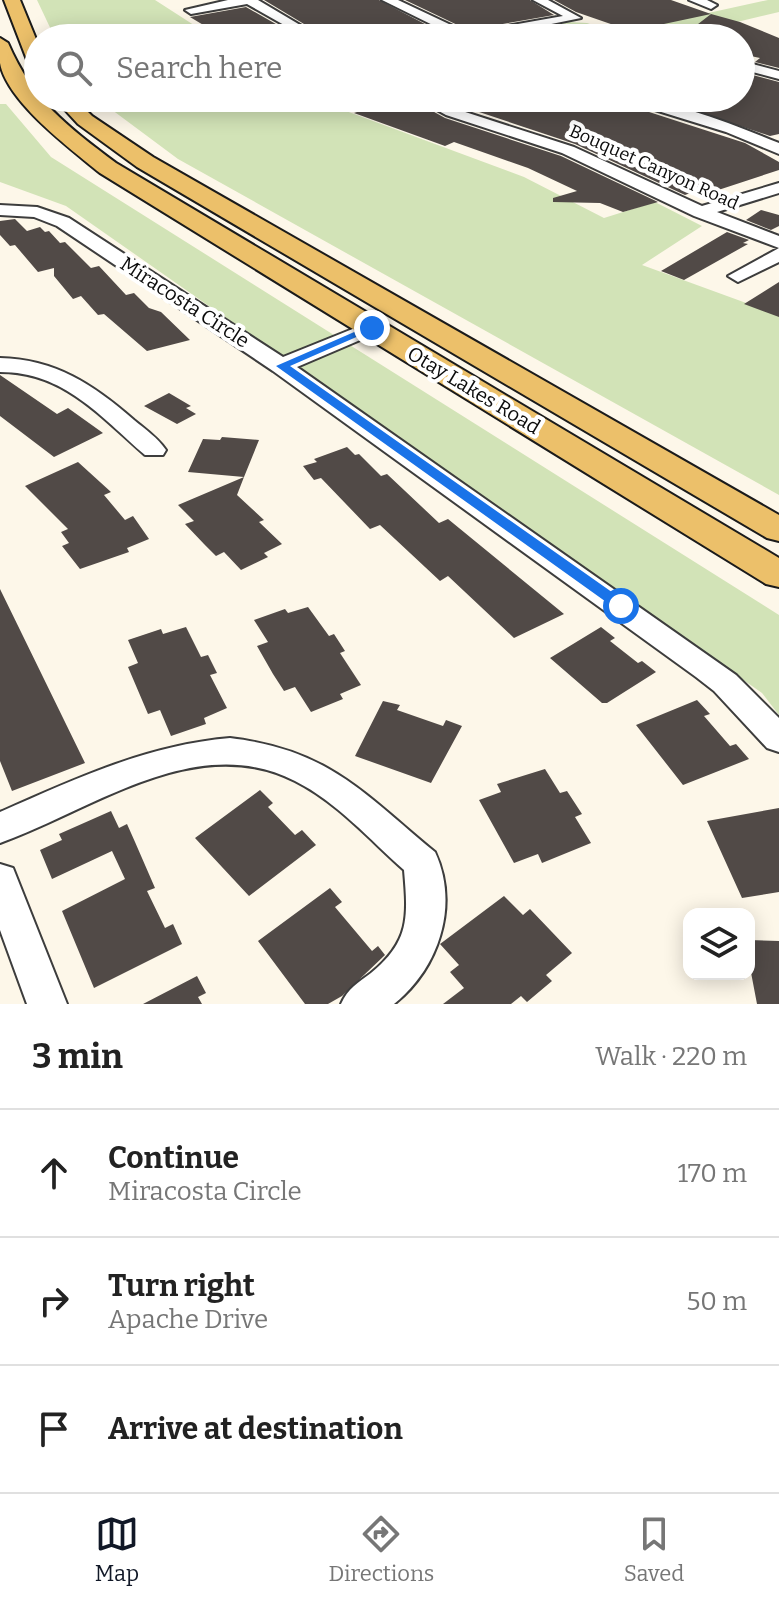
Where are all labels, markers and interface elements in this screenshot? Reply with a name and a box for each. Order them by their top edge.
search box [24,24,755,112]
icon: search [52,46,96,90]
text: Search here [116,50,283,86]
street label: Bouquet Canyon Road [566,120,742,214]
street label: Miracosta Circle [116,251,254,353]
route end [354,310,390,346]
street label: Otay Lakes Road [403,341,545,439]
route start [603,588,639,624]
map controls [683,908,755,980]
button: layers [683,908,755,980]
text: 3 min [32,1036,123,1077]
text: Walk · 220 m [595,1041,747,1072]
text: Continue [108,1140,239,1176]
icon: ahead [32,1151,76,1195]
text: 170 m [677,1158,747,1189]
text: Miracosta Circle [108,1176,302,1207]
text: Turn right [108,1268,255,1304]
icon: right [32,1279,76,1323]
text: 50 m [686,1286,747,1317]
text: Apache Drive [108,1304,268,1335]
icon: arrive [32,1407,76,1451]
text: Arrive at destination [108,1411,403,1447]
tab: Map [95,1512,139,1587]
tab: Directions [329,1512,434,1587]
tab: Saved [624,1512,684,1587]

